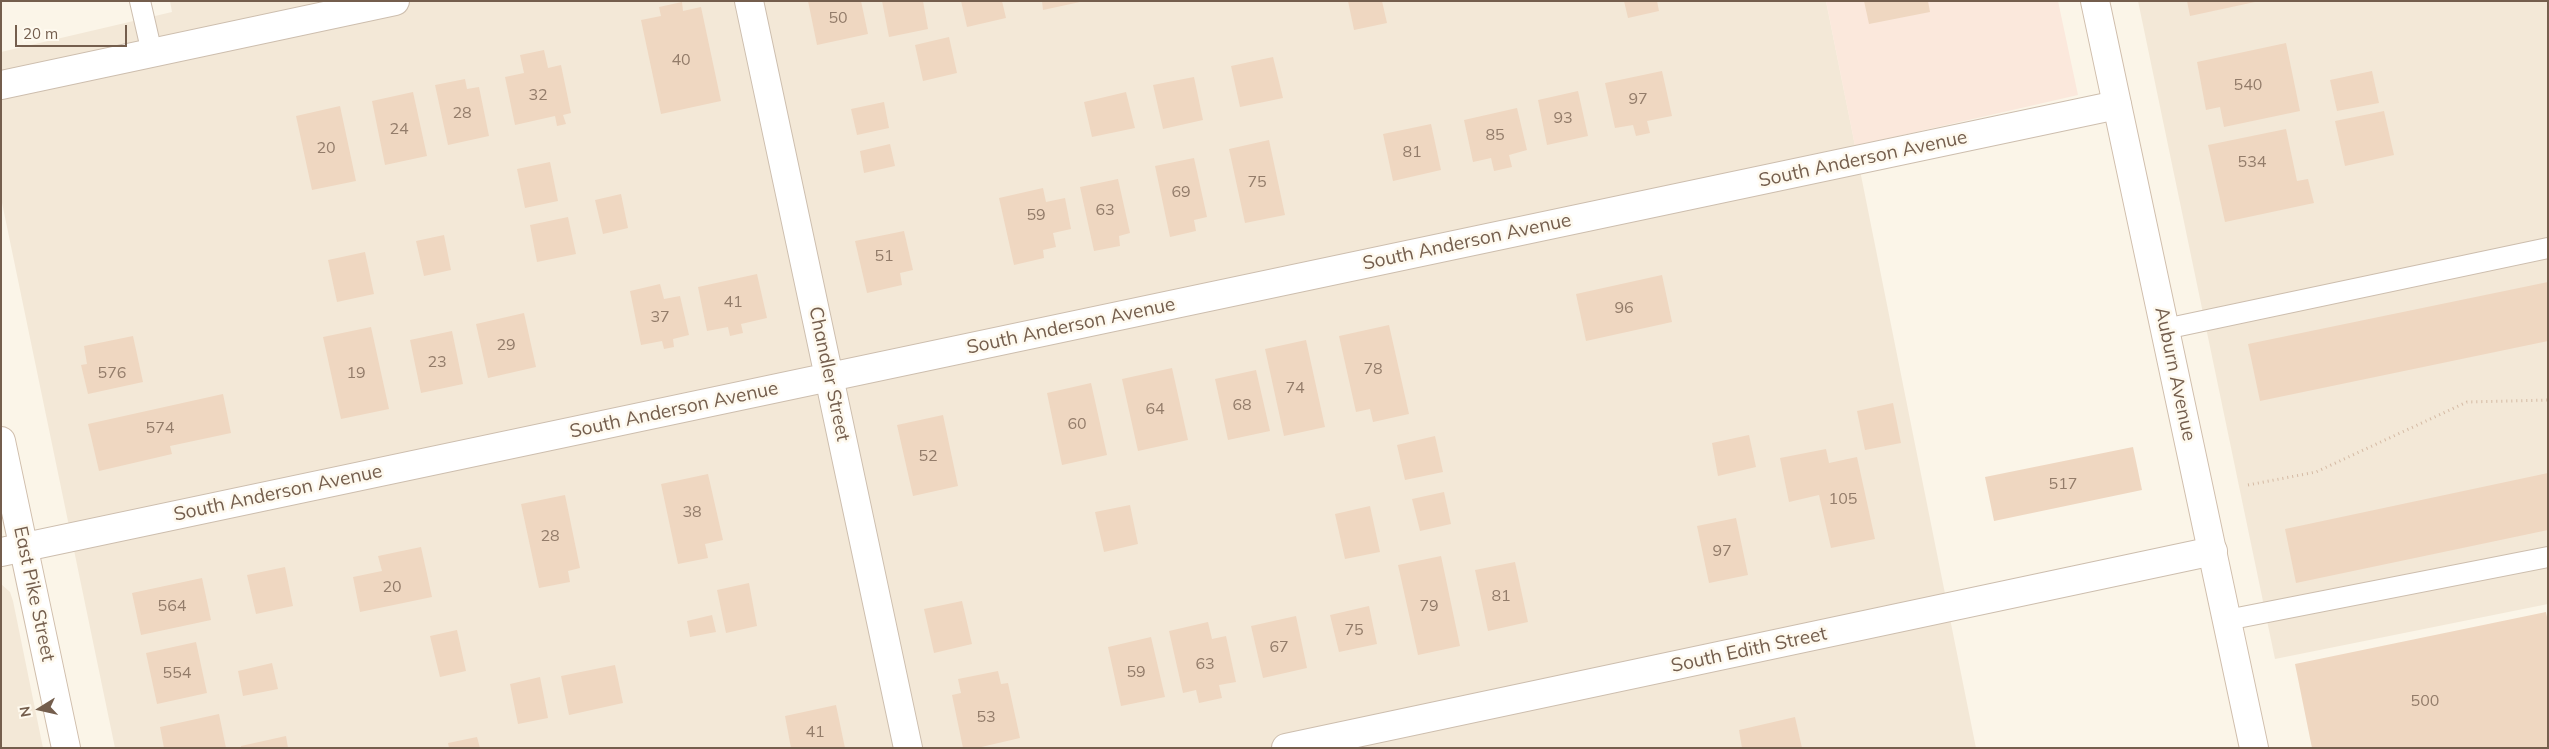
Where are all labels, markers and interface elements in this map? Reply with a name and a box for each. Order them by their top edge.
house number: 50 [828,8,848,28]
scale bar [18,15,130,47]
text: 20 m [23,24,58,43]
house number: 40 [671,50,691,70]
house number: 540 [2234,75,2262,95]
house number: 32 [528,85,548,105]
house number: 97 [1628,89,1648,109]
house number: 28 [452,103,472,123]
house number: 93 [1553,108,1573,128]
house number: 24 [389,119,409,139]
house number: 85 [1485,125,1505,145]
street label: South Anderson Avenue [1757,126,1969,192]
house number: 20 [316,138,336,158]
house number: 81 [1402,142,1422,162]
house number: 534 [2238,152,2266,172]
house number: 75 [1247,172,1267,192]
house number: 69 [1171,182,1191,202]
house number: 63 [1095,200,1115,220]
house number: 59 [1026,205,1046,225]
street label: South Anderson Avenue [1361,209,1573,275]
house number: 51 [874,246,894,266]
house number: 41 [723,292,743,312]
street label: South Anderson Avenue [965,293,1177,359]
house number: 96 [1614,298,1634,318]
street label: Chandler Street [804,304,854,444]
street label: Auburn Avenue [2150,305,2200,443]
house number: 37 [650,307,670,327]
house number: 29 [496,335,516,355]
house number: 23 [427,352,447,372]
house number: 78 [1363,359,1383,379]
house number: 576 [98,363,126,383]
house number: 19 [346,363,366,383]
street label: South Anderson Avenue [568,377,780,443]
house number: 74 [1285,378,1305,398]
house number: 68 [1232,395,1252,415]
house number: 64 [1145,399,1165,419]
house number: 60 [1067,414,1087,434]
house number: 574 [146,418,174,438]
house number: 52 [918,446,938,466]
street label: South Anderson Avenue [172,460,384,526]
house number: 517 [2049,474,2077,494]
house number: 105 [1829,489,1857,509]
house number: 38 [682,502,702,522]
street label: East Pike Street [9,524,59,664]
house number: 28 [540,526,560,546]
house number: 97 [1712,541,1732,561]
house number: 20 [382,577,402,597]
house number: 81 [1491,586,1511,606]
house number: 564 [158,596,186,616]
house number: 79 [1419,596,1439,616]
house number: 75 [1344,620,1364,640]
street label: South Edith Street [1669,622,1829,678]
house number: 67 [1269,637,1289,657]
house number: 63 [1195,654,1215,674]
house number: 59 [1126,662,1146,682]
house number: 554 [163,663,191,683]
north arrow [15,684,65,734]
house number: 500 [2411,691,2439,711]
text: N [15,705,35,718]
house number: 53 [976,707,996,727]
house number: 41 [805,722,825,742]

